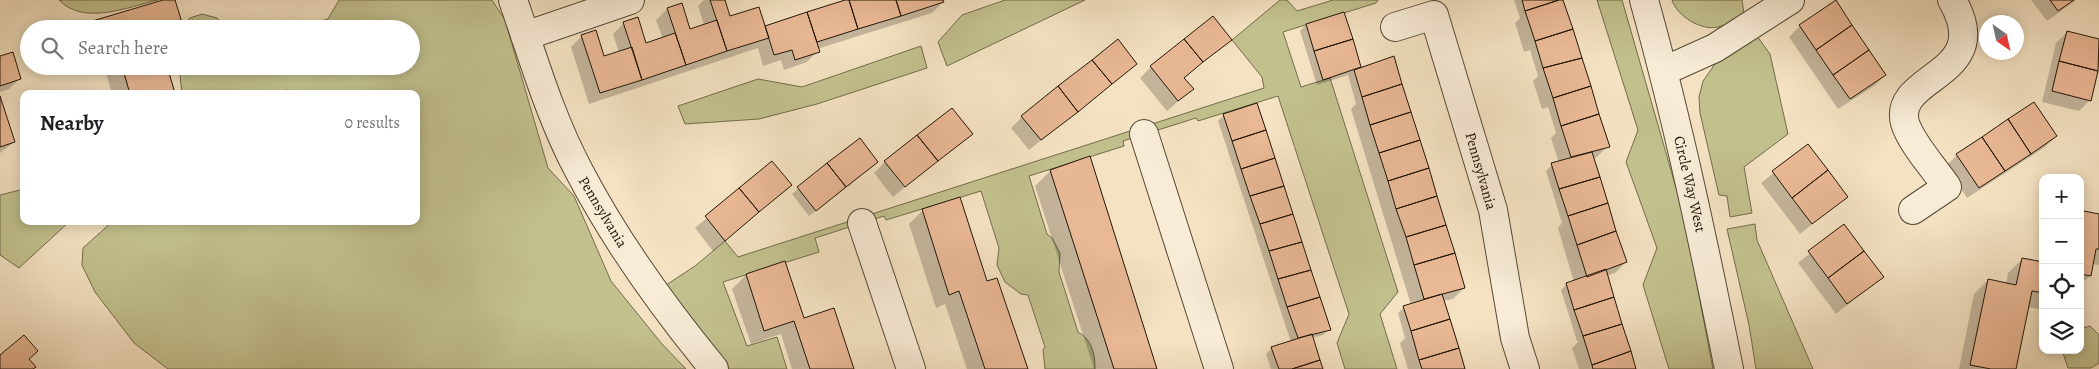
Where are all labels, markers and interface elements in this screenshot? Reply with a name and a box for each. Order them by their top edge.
north arrow [1979,15,2024,60]
search box [20,20,420,75]
icon: search [38,34,66,62]
text: Search here [78,35,168,61]
text: Nearby [40,109,103,137]
text: 0 results [344,112,400,134]
street label: Pennsylvania [1460,130,1502,212]
street label: Circle Way West [1669,134,1711,234]
street label: Pennsylvania [574,173,632,251]
map controls [2039,174,2084,354]
button: + [2039,174,2084,219]
button: − [2039,219,2084,264]
button: locate [2039,264,2084,309]
button: layers [2039,309,2084,354]

